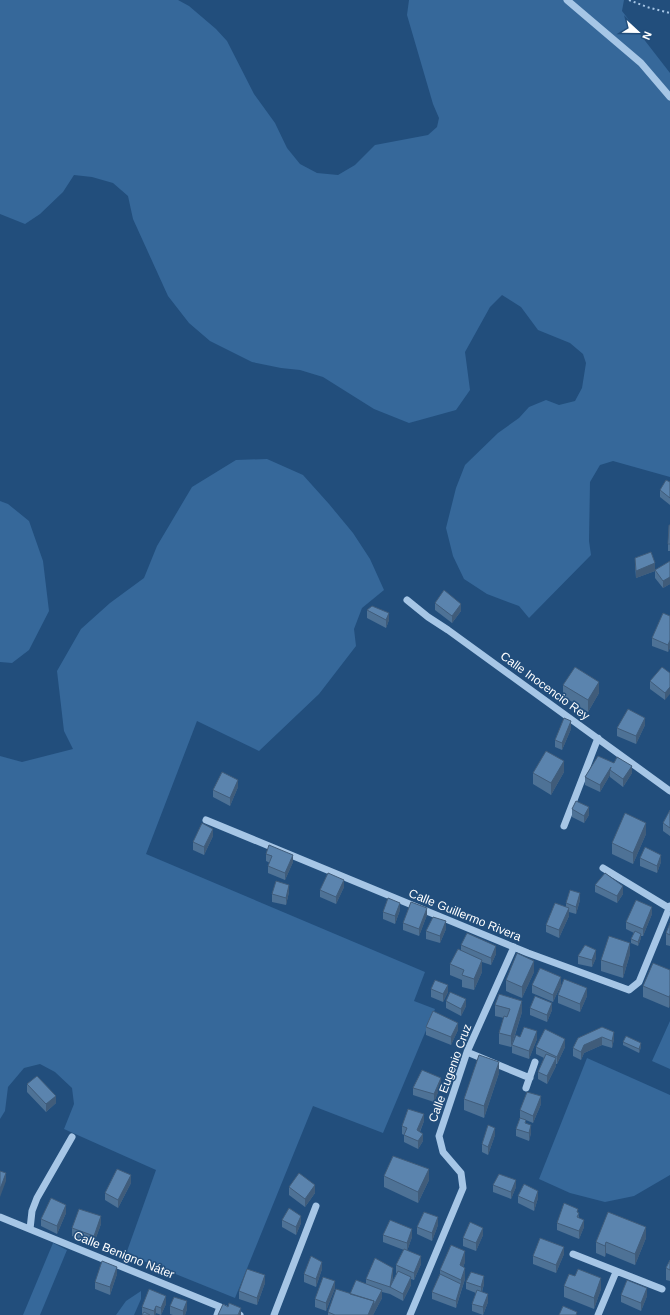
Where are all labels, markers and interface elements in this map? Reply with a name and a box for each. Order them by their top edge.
north arrow [618,12,658,52]
text: N [640,30,654,42]
street label: Calle Inocencio Rey [498,649,592,723]
street label: Calle Guillermo Rivera [407,886,524,944]
street label: Calle Eugenio Cruz [426,1022,474,1124]
street label: Calle Benigno Náter [72,1228,176,1282]

